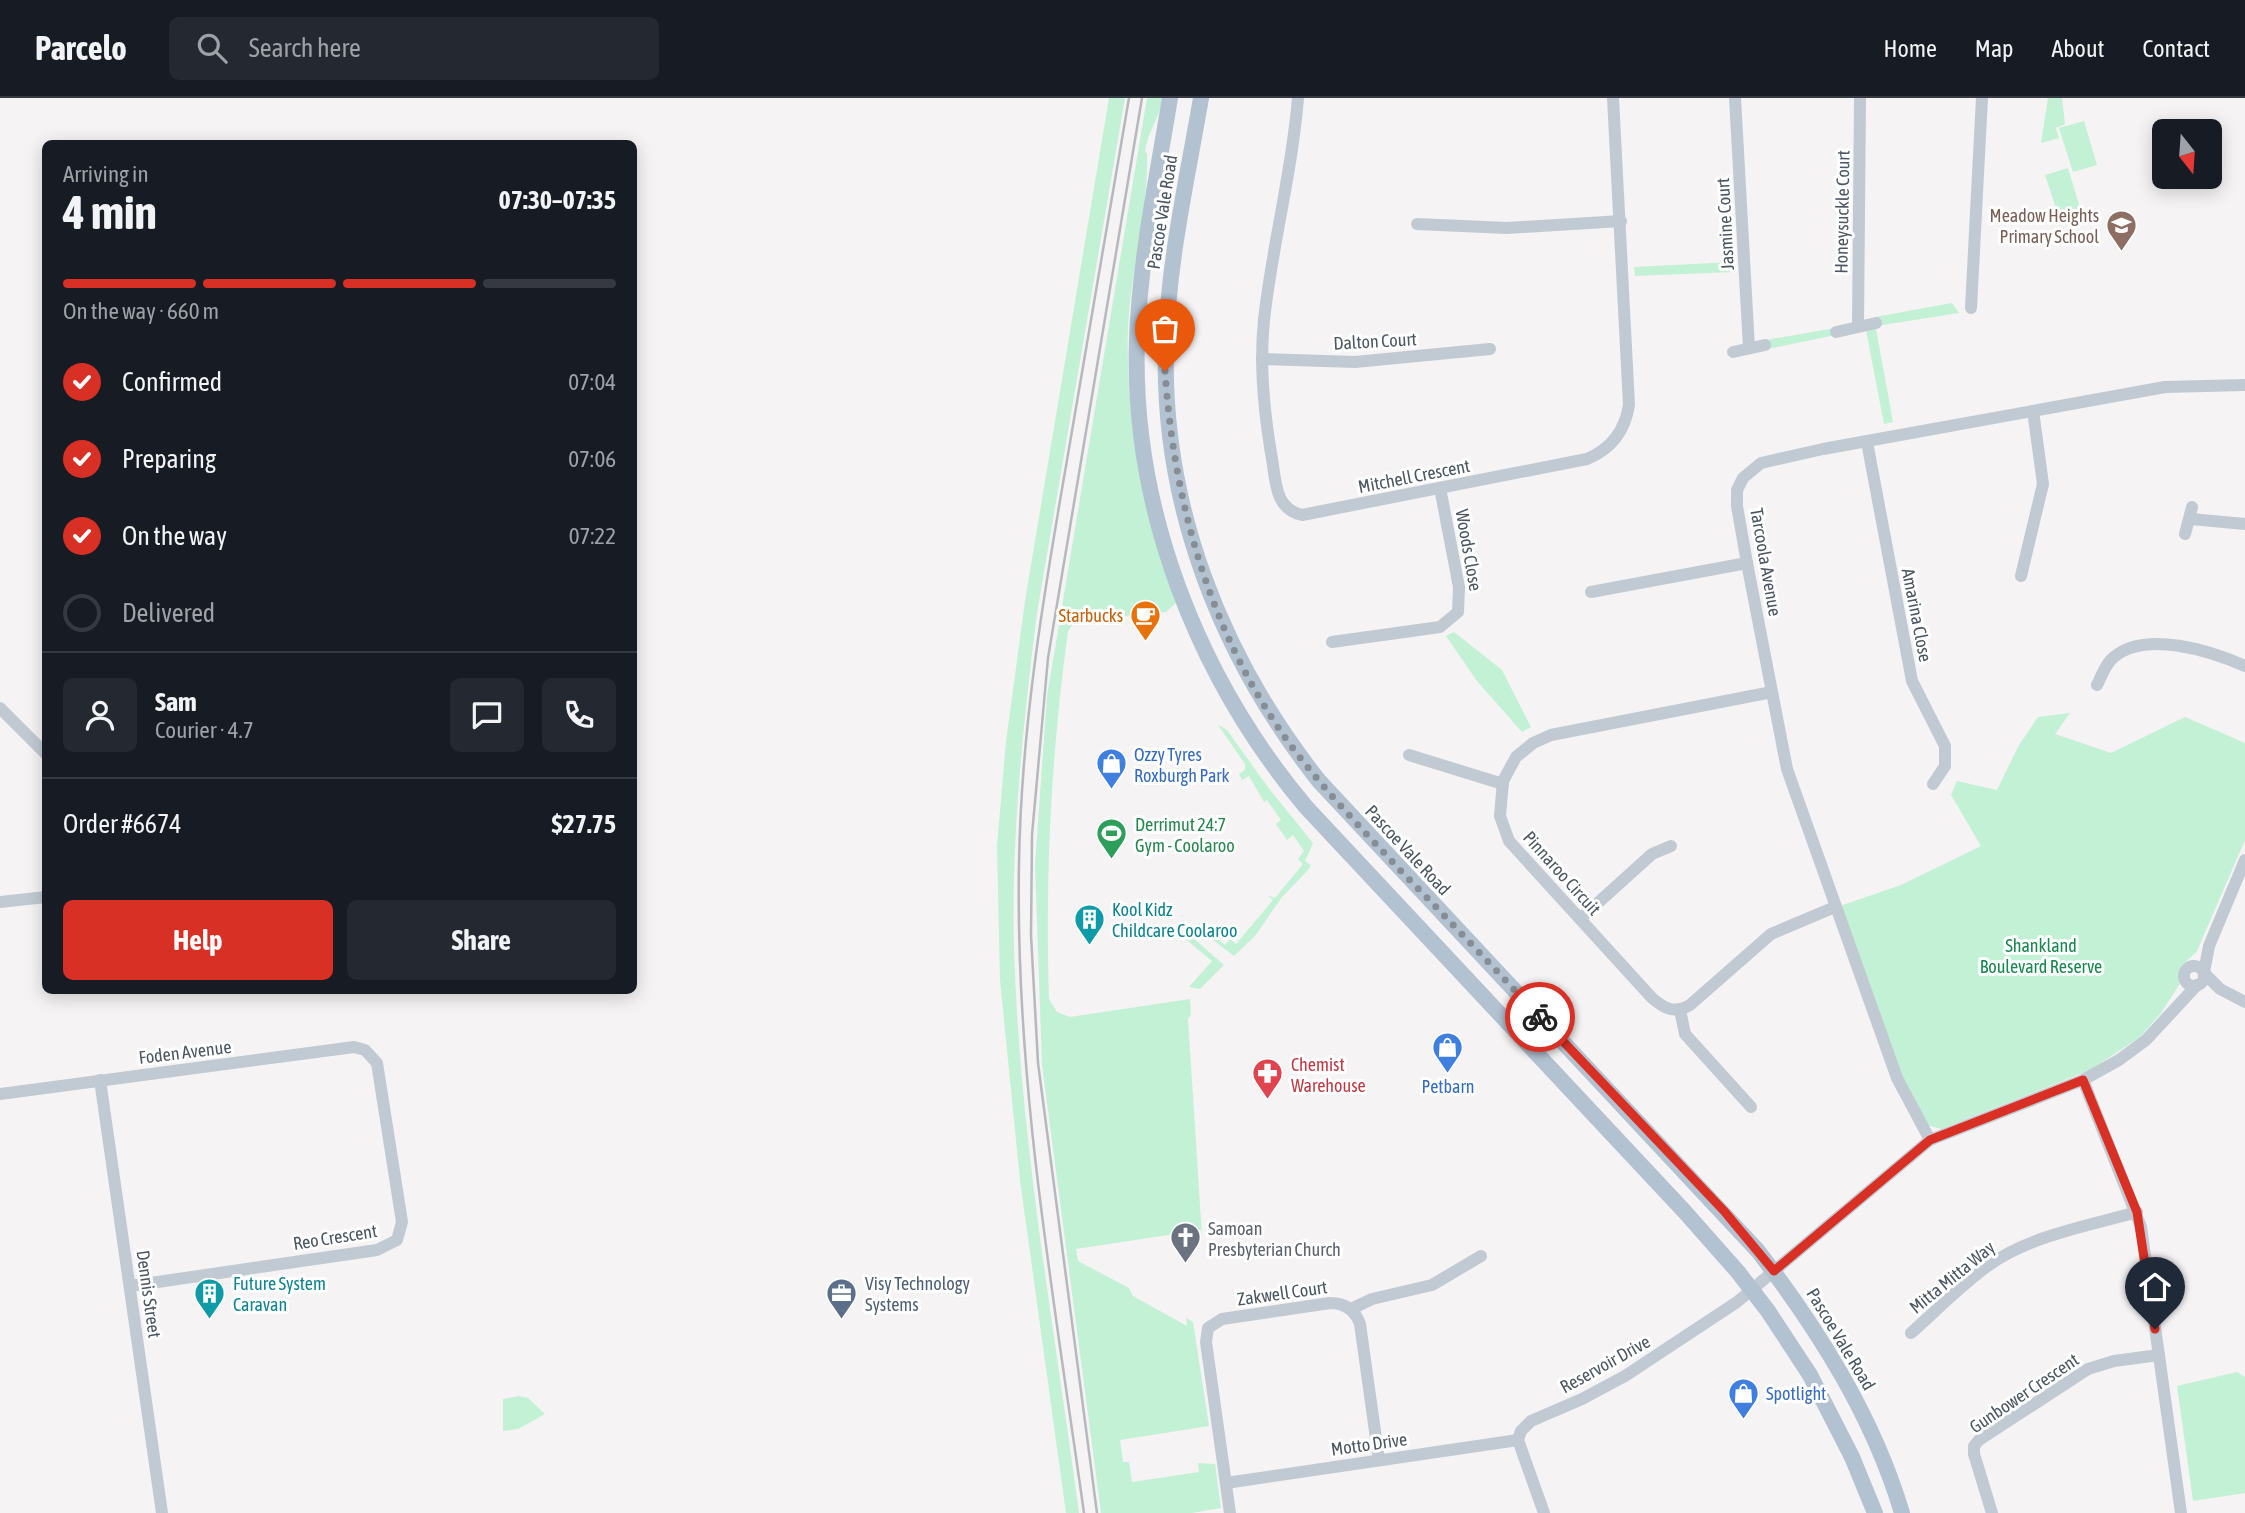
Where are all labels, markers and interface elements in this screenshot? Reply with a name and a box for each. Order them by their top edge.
search box [169,17,659,80]
text: Parcelo [35,29,127,67]
icon: search [193,29,231,67]
text: Search here [249,33,361,63]
text: Home [1883,35,1937,62]
text: Map [1975,35,2013,62]
text: About [2051,35,2104,62]
text: Contact [2142,35,2210,62]
north arrow [2152,119,2222,189]
map controls [2152,119,2222,189]
street label: Honeysuckle Court [1830,150,1854,274]
street label: Pascoe Vale Road [1143,153,1181,271]
text: Arriving in [63,161,149,187]
street label: Jasmine Court [1712,177,1738,271]
text: 07:30–07:35 [499,185,616,215]
text: 4 min [63,186,157,239]
place label: Meadow Heights Primary School [1990,205,2099,247]
school or university icon: Meadow Heights Primary School [2105,208,2139,252]
text: On the way · 660 m [63,298,219,324]
pin [1135,299,1195,371]
icon: bag [1146,310,1184,348]
street label: Dalton Court [1333,328,1417,354]
icon: check [63,363,101,401]
text: Confirmed [122,367,222,397]
text: 07:04 [568,369,616,395]
icon: check [63,440,101,478]
text: Preparing [122,444,216,474]
text: 07:06 [568,446,616,472]
street label: Mitchell Crescent [1356,455,1472,497]
street label: Tarcoola Avenue [1746,506,1786,618]
street label: Woods Close [1451,508,1487,592]
icon: check [63,517,101,555]
text: On the way [122,521,227,551]
text: 07:22 [569,523,616,549]
street label: Amarina Close [1898,566,1936,664]
text: Delivered [122,598,215,628]
cafe icon: Starbucks [1129,598,1163,642]
place label: Starbucks [1058,605,1123,626]
button: person [63,678,137,752]
button: chat [450,678,524,752]
button: phone [542,678,616,752]
text: Sam [155,687,197,717]
text: Courier · 4.7 [155,717,254,743]
place label: Ozzy Tyres Roxburgh Park [1134,744,1230,786]
shop icon: Ozzy Tyres Roxburgh Park [1094,747,1128,791]
street label: Pascoe Vale Road [1361,801,1455,899]
text: Order #6674 [63,809,182,839]
text: $27.75 [552,809,616,839]
place label: Derrimut 24:7 Gym - Coolaroo [1135,814,1235,856]
sports icon: Derrimut 24:7 Gym - Coolaroo [1095,817,1129,861]
street label: Pinnaroo Circuit [1519,827,1605,919]
place label: Kool Kidz Childcare Coolaroo [1112,899,1237,941]
button: Help [63,900,333,980]
button: Share [347,900,616,980]
building icon: Kool Kidz Childcare Coolaroo [1072,902,1106,946]
park label: Shankland Boulevard Reserve [1980,935,2102,977]
courier [1505,982,1575,1052]
icon: bike [1521,998,1559,1036]
shop icon: Petbarn [1431,1031,1465,1075]
street label: Foden Avenue [138,1036,232,1068]
place label: Chemist Warehouse [1291,1054,1366,1096]
pharmacy icon: Chemist Warehouse [1251,1057,1285,1101]
place label: Petbarn [1422,1076,1474,1097]
place label: Samoan Presbyterian Church [1208,1218,1341,1260]
street label: Reo Crescent [292,1220,378,1254]
church icon: Samoan Presbyterian Church [1168,1221,1202,1265]
street label: Mitta Mitta Way [1905,1236,1999,1318]
street label: Dennis Street [132,1249,166,1339]
pin [2125,1257,2185,1329]
icon: home [2136,1268,2174,1306]
place label: Future System Caravan [233,1273,326,1315]
place label: Visy Technology Systems [865,1273,970,1315]
building icon: Future System Caravan [193,1276,227,1320]
office icon: Visy Technology Systems [825,1276,859,1320]
street label: Zakwell Court [1236,1276,1328,1310]
street label: Pascoe Vale Road [1802,1284,1880,1394]
street label: Reservoir Drive [1556,1331,1654,1397]
street label: Gunbower Crescent [1965,1349,2083,1437]
shop icon: Spotlight [1726,1376,1760,1420]
place label: Spotlight [1766,1383,1826,1404]
street label: Motto Drive [1330,1428,1408,1460]

